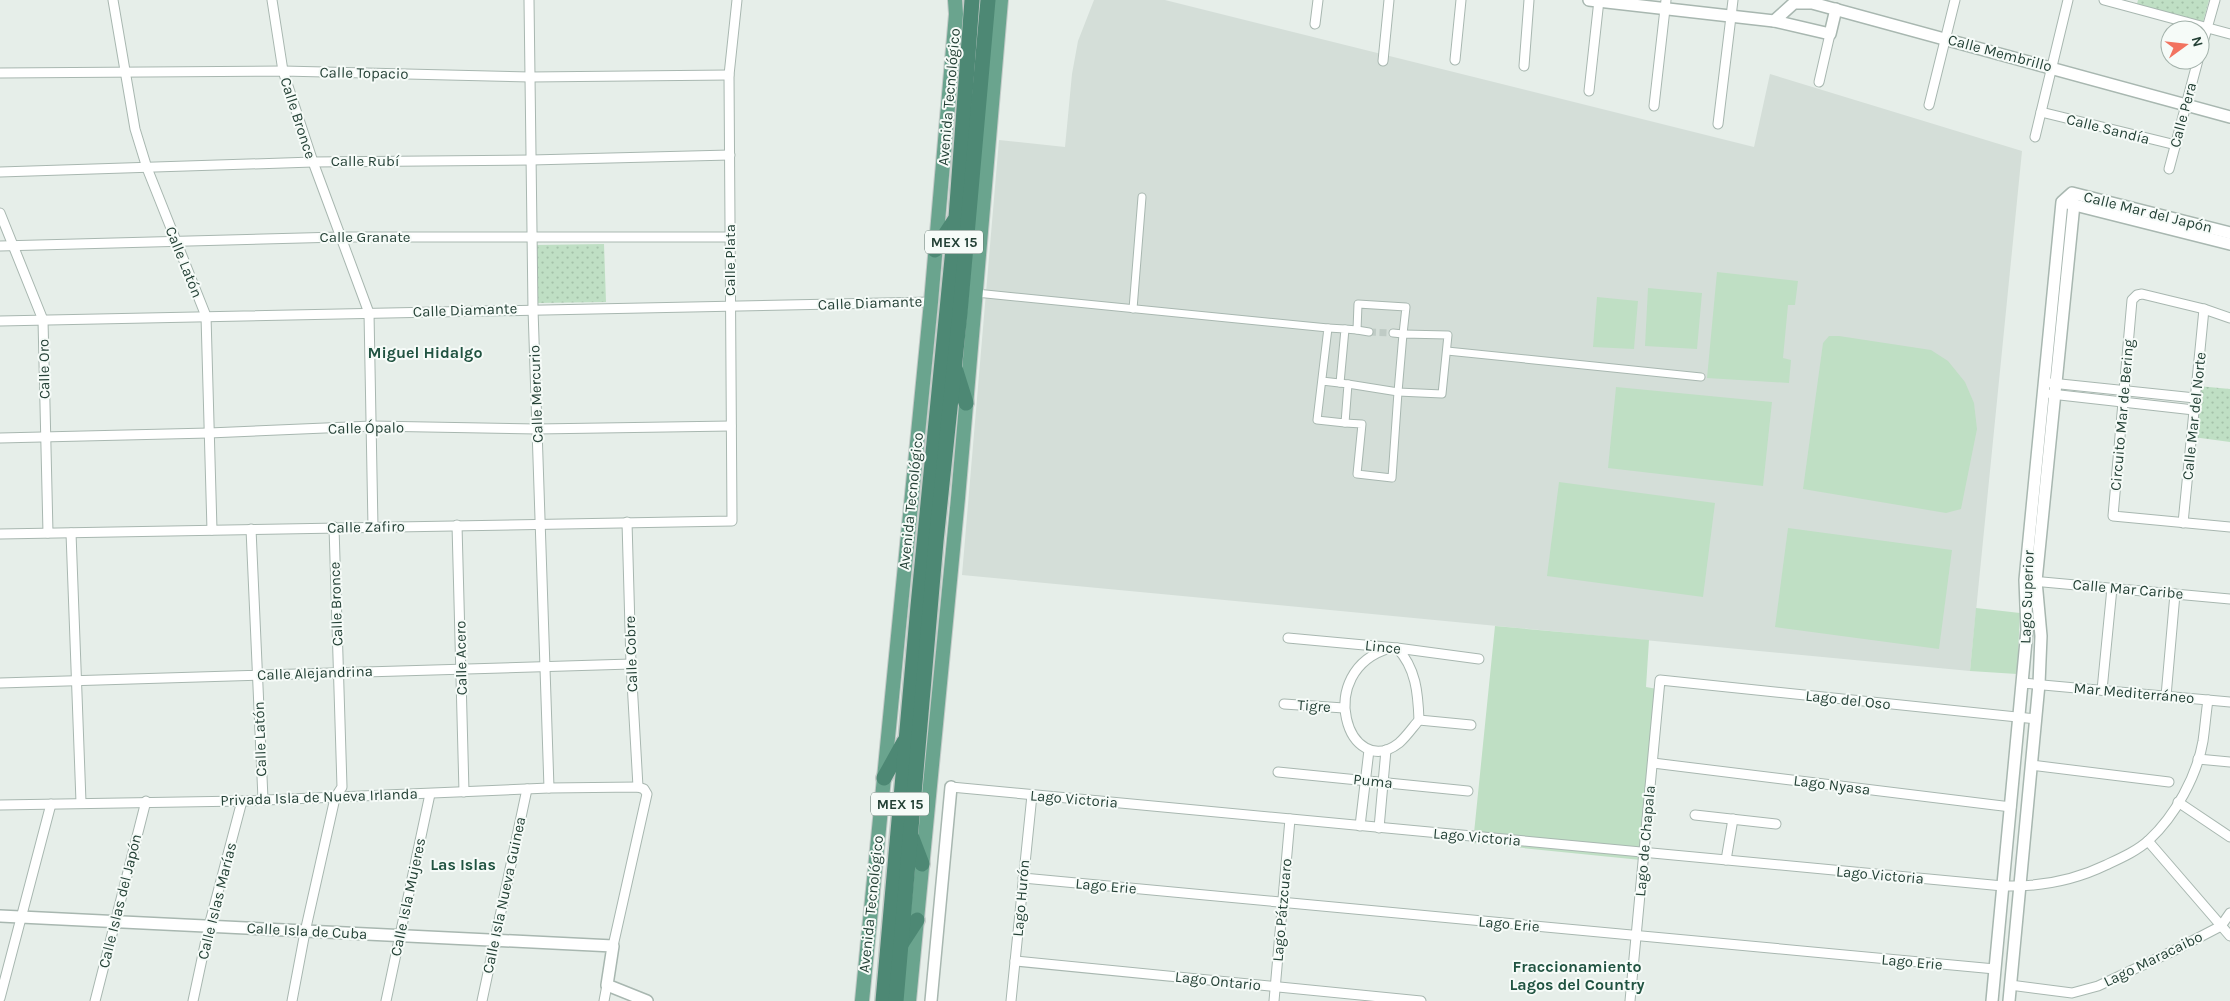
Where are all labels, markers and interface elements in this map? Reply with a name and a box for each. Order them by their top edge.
north arrow [2160,20,2210,70]
street label: Avenida Tecnológico [934,27,964,167]
street label: Calle Membrillo [1946,30,2054,76]
text: N [2188,35,2207,49]
street label: Calle Topacio [319,63,409,83]
street label: Calle Bronce [276,75,320,161]
street label: Calle Pera [2166,80,2200,150]
street label: Calle Sandía [2065,110,2151,148]
street label: Calle Rubí [331,152,400,170]
street label: Calle Mar del Japón [2082,187,2214,237]
street label: Calle Latón [162,224,206,300]
street label: Calle Plata [721,224,739,296]
street label: Calle Granate [319,228,411,246]
road number: MEX 15 [925,230,983,253]
street label: Calle Diamante [817,292,923,314]
street label: Calle Diamante [412,299,518,321]
street label: Circuito Mar de Bering [2106,338,2138,492]
street label: Calle Oro [34,339,54,399]
district label: Miguel Hidalgo [368,343,482,362]
street label: Calle Mercurio [525,345,547,443]
street label: Calle Mar del Norte [2178,351,2210,481]
street label: Calle Ópalo [328,418,404,438]
street label: Avenida Tecnológico [895,431,927,571]
street label: Calle Zafiro [327,517,405,537]
street label: Lago Superior [2016,549,2038,644]
street label: Calle Bronce [326,561,346,647]
street label: Calle Mar Caribe [2072,575,2184,603]
street label: Calle Cobre [621,615,641,693]
street label: Calle Acero [451,620,471,696]
street label: Lince [1364,636,1402,658]
street label: Calle Alejandrina [257,662,373,684]
street label: Mar Mediterráneo [2073,679,2195,707]
street label: Lago del Oso [1804,687,1892,713]
street label: Tigre [1297,696,1331,716]
street label: Calle Latón [250,701,270,777]
street label: Puma [1352,770,1394,792]
street label: Lago Nyasa [1793,771,1871,799]
street label: Privada Isla de Nueva Irlanda [220,785,418,809]
street label: Lago de Chapala [1631,785,1659,897]
street label: Lago Victoria [1029,786,1119,812]
road number: MEX 15 [871,792,929,816]
street label: Calle Isla Nueva Guinea [479,815,529,975]
street label: Lago Victoria [1432,824,1522,850]
street label: Calle Islas del Japón [95,832,145,970]
street label: Avenida Tecnológico [855,834,887,974]
street label: Calle Isla Mujeres [387,836,429,958]
street label: Calle Islas Marías [194,841,240,961]
district label: Las Islas [430,855,496,874]
street label: Lago Pátzcuaro [1269,858,1295,962]
street label: Lago Hurón [1009,859,1033,937]
street label: Lago Victoria [1835,862,1925,888]
street label: Lago Erie [1075,874,1137,898]
street label: Lago Erie [1478,912,1540,936]
street label: Calle Isla de Cuba [246,919,368,943]
street label: Lago Maracaibo [2101,927,2205,991]
street label: Lago Erie [1881,950,1943,974]
district label: Fraccionamiento Lagos del Country [1509,957,1645,994]
street label: Lago Ontario [1174,968,1262,994]

